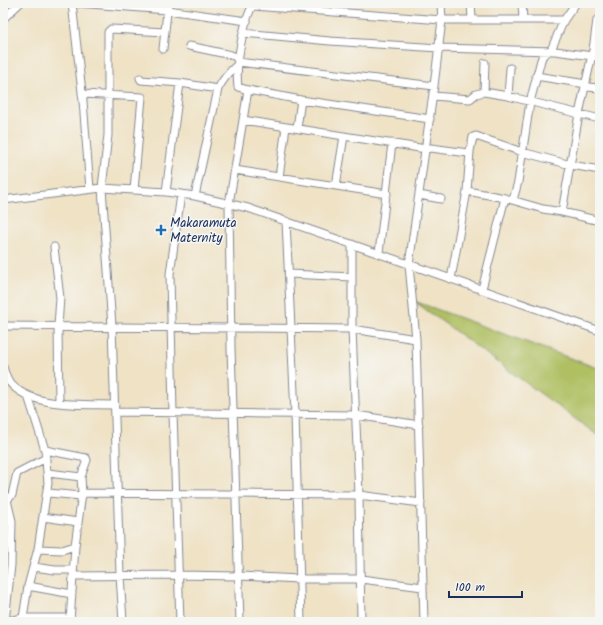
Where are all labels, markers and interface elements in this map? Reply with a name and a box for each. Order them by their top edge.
place label: Makaramuta Maternity [170,213,237,249]
marker: Makaramuta Maternity [155,224,167,236]
scale bar [449,573,522,599]
text: 100 m [455,578,486,597]

